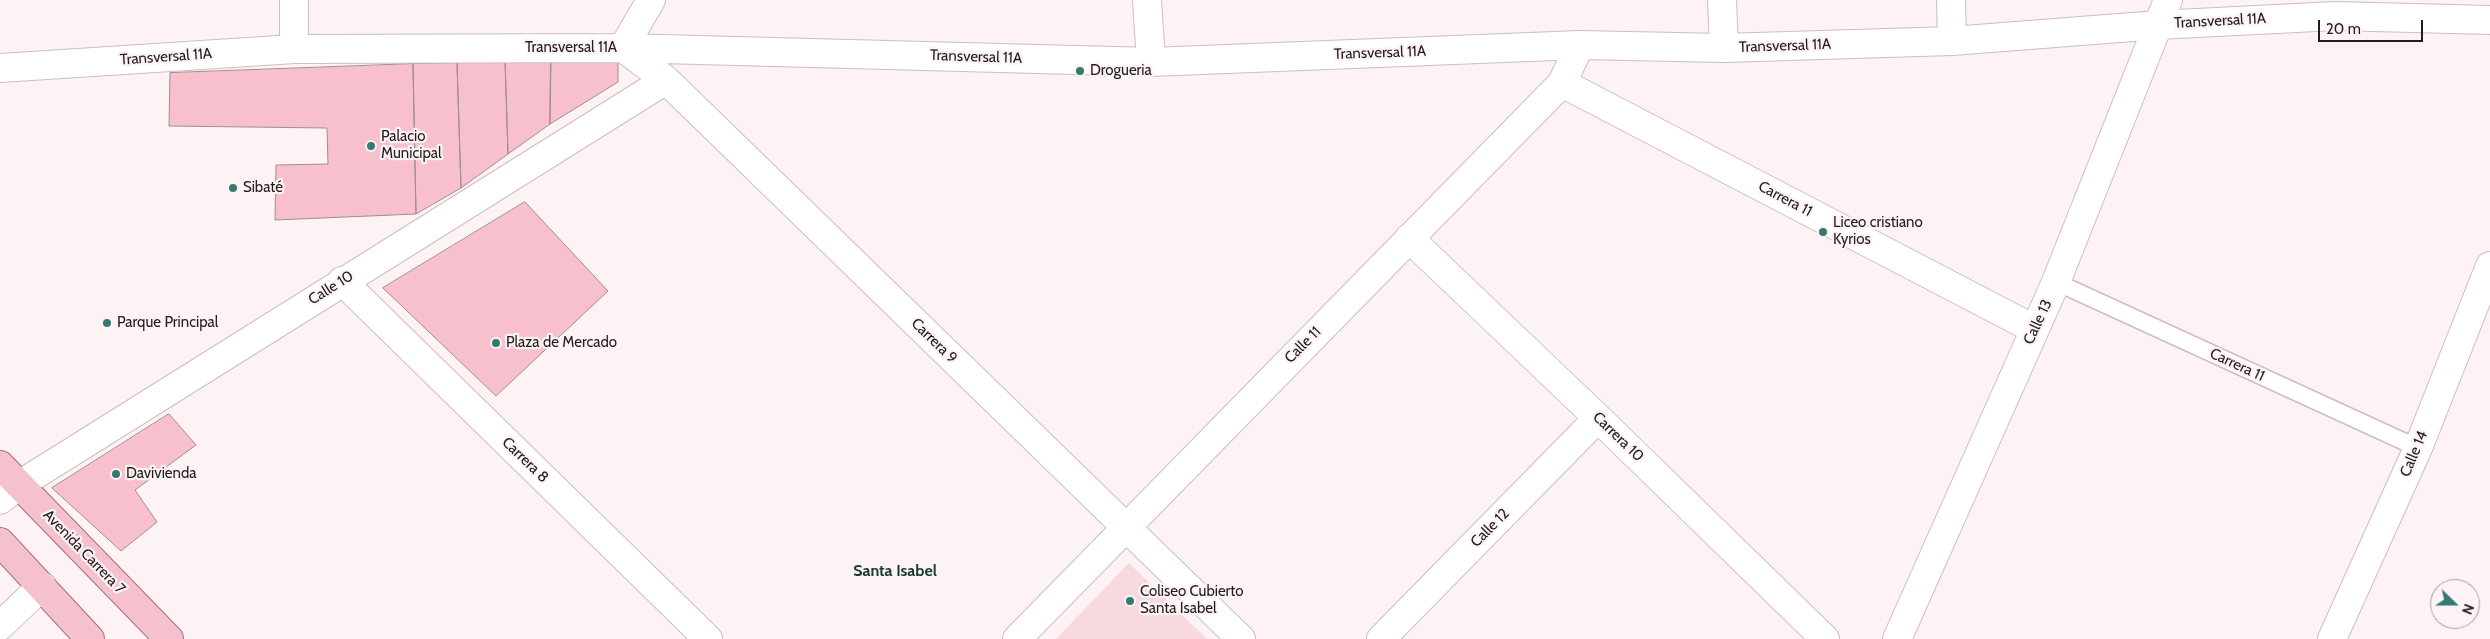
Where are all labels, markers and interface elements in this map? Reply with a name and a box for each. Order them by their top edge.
street label: Transversal 11A [2174,10,2266,32]
scale bar [2320,10,2425,42]
text: 20 m [2326,20,2361,38]
street label: Transversal 11A [1739,35,1831,57]
street label: Transversal 11A [525,39,617,57]
street label: Transversal 11A [1334,42,1426,64]
street label: Transversal 11A [119,45,213,69]
street label: Transversal 11A [930,46,1022,68]
place label: Drogueria [1090,62,1152,80]
marker: Drogueria [1074,65,1086,77]
place label: Palacio Municipal [381,128,442,163]
marker: Palacio Municipal [365,140,377,152]
street label: Carrera 11 [1755,177,1815,221]
place label: Sibaté [243,179,283,197]
marker: Sibaté [227,182,239,194]
place label: Liceo cristiano Kyrios [1833,214,1923,249]
marker: Liceo cristiano Kyrios [1817,226,1829,238]
street label: Calle 10 [305,267,357,309]
street label: Calle 13 [2020,297,2056,347]
place label: Parque Principal [117,314,218,332]
street label: Carrera 9 [907,315,961,367]
marker: Parque Principal [101,317,113,329]
street label: Calle 11 [1281,323,1325,367]
place label: Plaza de Mercado [506,334,617,352]
marker: Plaza de Mercado [490,337,502,349]
street label: Carrera 11 [2207,345,2267,385]
street label: Carrera 10 [1589,408,1647,466]
street label: Calle 14 [2396,428,2432,480]
street label: Carrera 8 [498,433,552,487]
place label: Davivienda [126,465,196,483]
marker: Davivienda [110,468,122,480]
street label: Calle 12 [1467,505,1513,551]
street label: Avenida Carrera 7 [39,506,129,598]
district label: Santa Isabel [853,561,937,581]
north arrow [2430,579,2480,629]
place label: Coliseo Cubierto Santa Isabel [1140,583,1244,618]
marker: Coliseo Cubierto Santa Isabel [1124,595,1136,607]
text: N [2458,601,2478,617]

